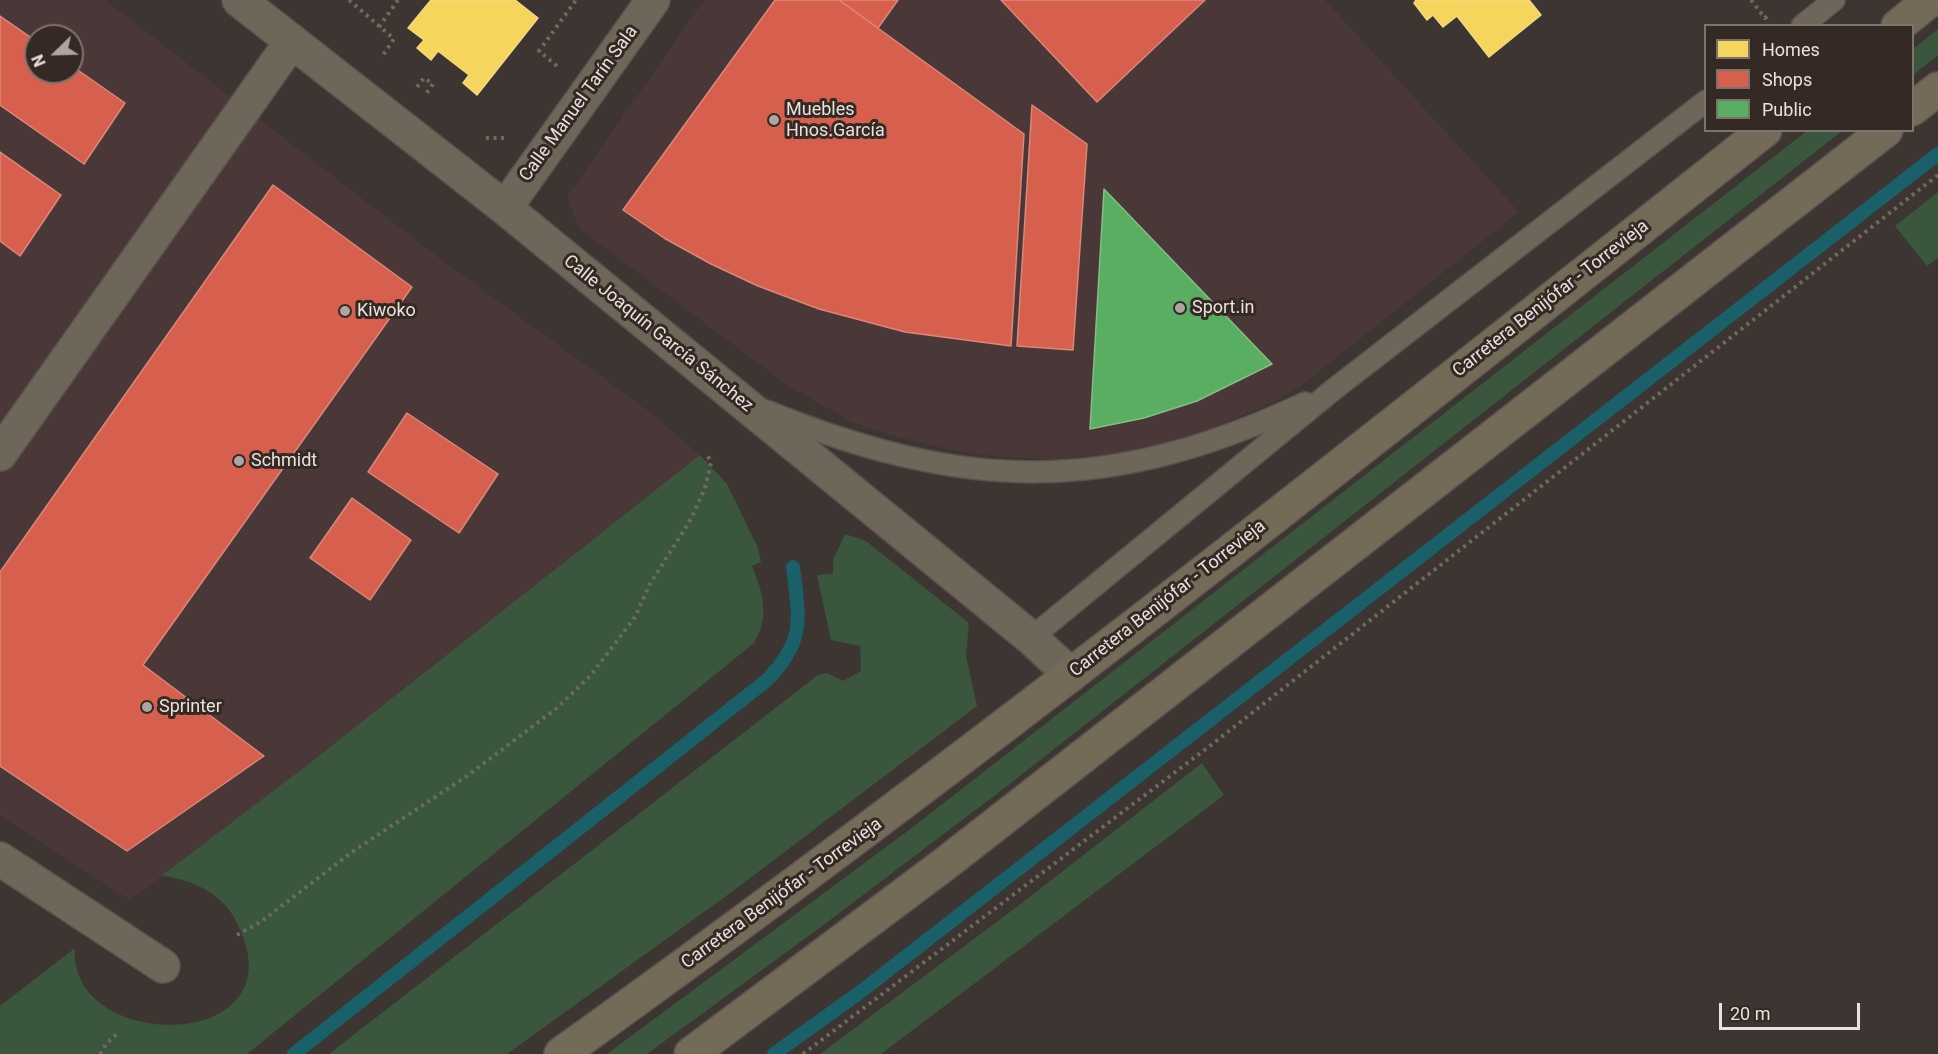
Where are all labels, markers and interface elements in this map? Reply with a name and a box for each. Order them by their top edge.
street label: Calle Manuel Tarín Sala [515,22,643,186]
north arrow [24,24,84,84]
legend [1704,24,1914,132]
text: Homes [1762,39,1820,60]
text: N [28,52,50,69]
text: Shops [1762,69,1812,90]
place label: Muebles Hnos.García [786,99,885,142]
text: Public [1762,99,1812,120]
marker: Muebles Hnos.García [767,113,781,127]
street label: Carretera Benijófar - Torrevieja [1449,216,1653,382]
street label: Calle Joaquín García Sánchez [559,251,757,417]
place label: Sport.in [1192,297,1255,319]
place label: Kiwoko [357,300,416,322]
marker: Sport.in [1173,301,1187,315]
marker: Kiwoko [338,304,352,318]
place label: Schmidt [251,450,317,472]
marker: Schmidt [232,454,246,468]
street label: Carretera Benijófar - Torrevieja [1066,516,1270,682]
place label: Sprinter [159,696,222,718]
marker: Sprinter [140,700,154,714]
street label: Carretera Benijófar - Torrevieja [678,814,886,974]
scale bar [1722,991,1863,1029]
text: 20 m [1730,1003,1770,1024]

